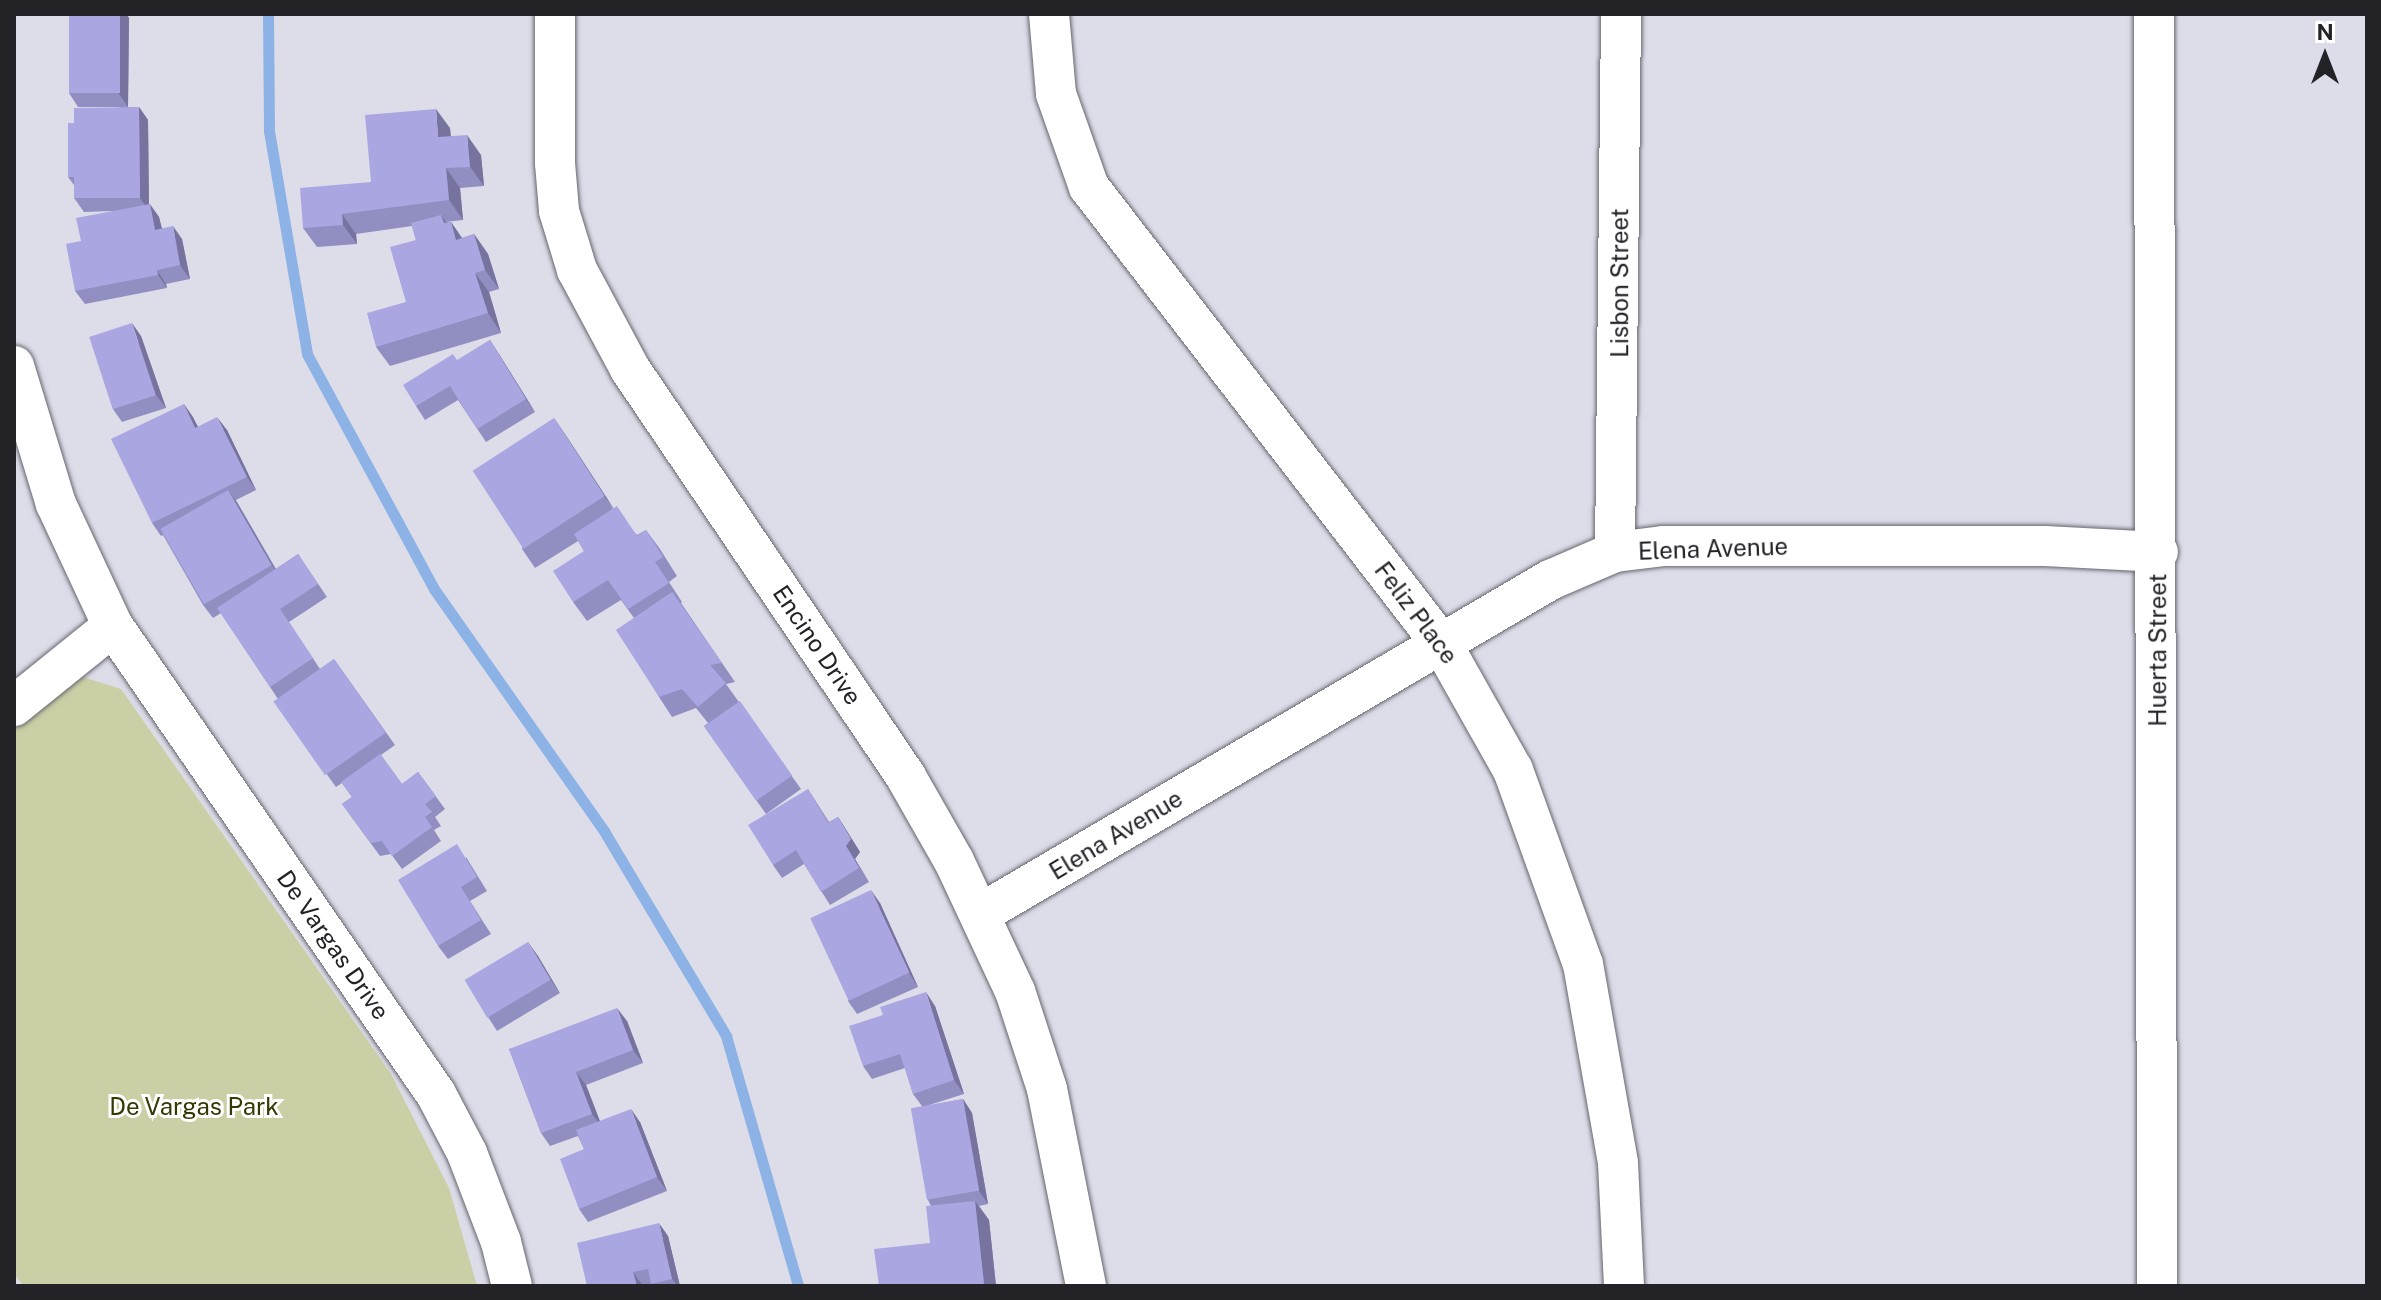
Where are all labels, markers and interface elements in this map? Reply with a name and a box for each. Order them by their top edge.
north arrow [2285,16,2365,96]
text: N [2316,19,2334,45]
street label: Lisbon Street [1606,208,1634,358]
street label: Elena Avenue [1637,532,1789,566]
street label: Feliz Place [1368,556,1464,670]
street label: Huerta Street [2144,573,2172,727]
street label: Encino Drive [766,580,868,710]
street label: Elena Avenue [1044,784,1188,886]
street label: De Vargas Drive [271,864,395,1026]
park label: De Vargas Park [109,1093,279,1121]

